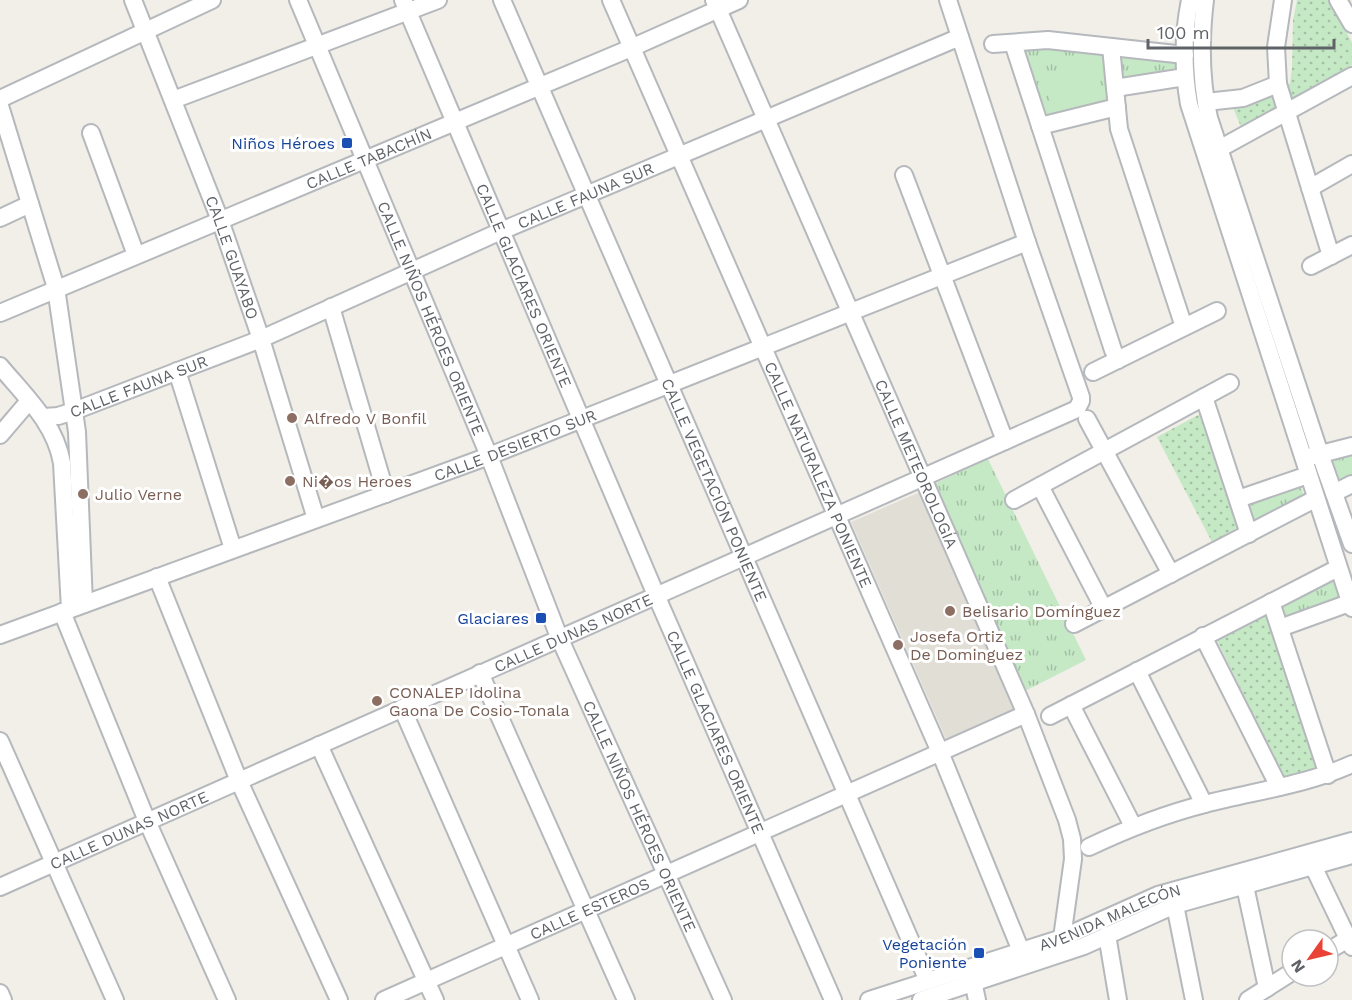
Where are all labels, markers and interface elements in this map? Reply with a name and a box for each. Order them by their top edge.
scale bar [1148,12,1334,50]
text: 100 m [1157,22,1210,43]
street label: CALLE TABACHÍN [303,123,434,193]
place label: Niños Héroes [231,134,335,153]
marker: Niños Héroes [340,136,354,150]
street label: CALLE FAUNA SUR [514,158,656,232]
street label: CALLE GLACIARES ORIENTE [473,180,576,390]
street label: CALLE GUAYABO [202,193,263,322]
street label: CALLE NIÑOS HÉROES ORIENTE [374,198,489,438]
street label: CALLE FAUNA SUR [67,351,210,421]
street label: CALLE NATURALEZA PONIENTE [761,359,876,591]
street label: CALLE VEGETACIÓN PONIENTE [658,375,772,604]
street label: CALLE METEOROLOGÍA [871,376,962,551]
street label: CALLE DESIERTO SUR [431,405,599,485]
place label: Alfredo V Bonfil [304,409,426,428]
marker: Alfredo V Bonfil [285,411,299,425]
place label: Ni�os Heroes [302,472,412,491]
marker: Ni�os Heroes [283,474,297,488]
place label: Julio Verne [95,485,182,504]
marker: Julio Verne [76,487,90,501]
street label: CALLE DUNAS NORTE [491,589,655,676]
place label: Belisario Domínguez [962,602,1121,621]
marker: Belisario Domínguez [943,604,957,618]
place label: Glaciares [457,609,529,628]
marker: Glaciares [534,611,548,625]
street label: CALLE GLACIARES ORIENTE [663,627,769,836]
place label: Josefa Ortiz De Dominguez [910,627,1023,664]
marker: Josefa Ortiz De Dominguez [891,638,905,652]
place label: CONALEP Idolina Gaona De Cosio-Tonala [389,683,569,720]
marker: CONALEP Idolina Gaona De Cosio-Tonala [370,694,384,708]
street label: CALLE NIÑOS HÉROES ORIENTE [579,697,700,935]
street label: CALLE DUNAS NORTE [47,786,211,873]
street label: CALLE ESTEROS [527,874,652,943]
street label: AVENIDA MALECÓN [1037,880,1183,954]
north arrow [1280,928,1340,988]
place label: Vegetación Poniente [882,935,967,972]
marker: Vegetación Poniente [972,946,986,960]
text: N [1287,956,1309,976]

